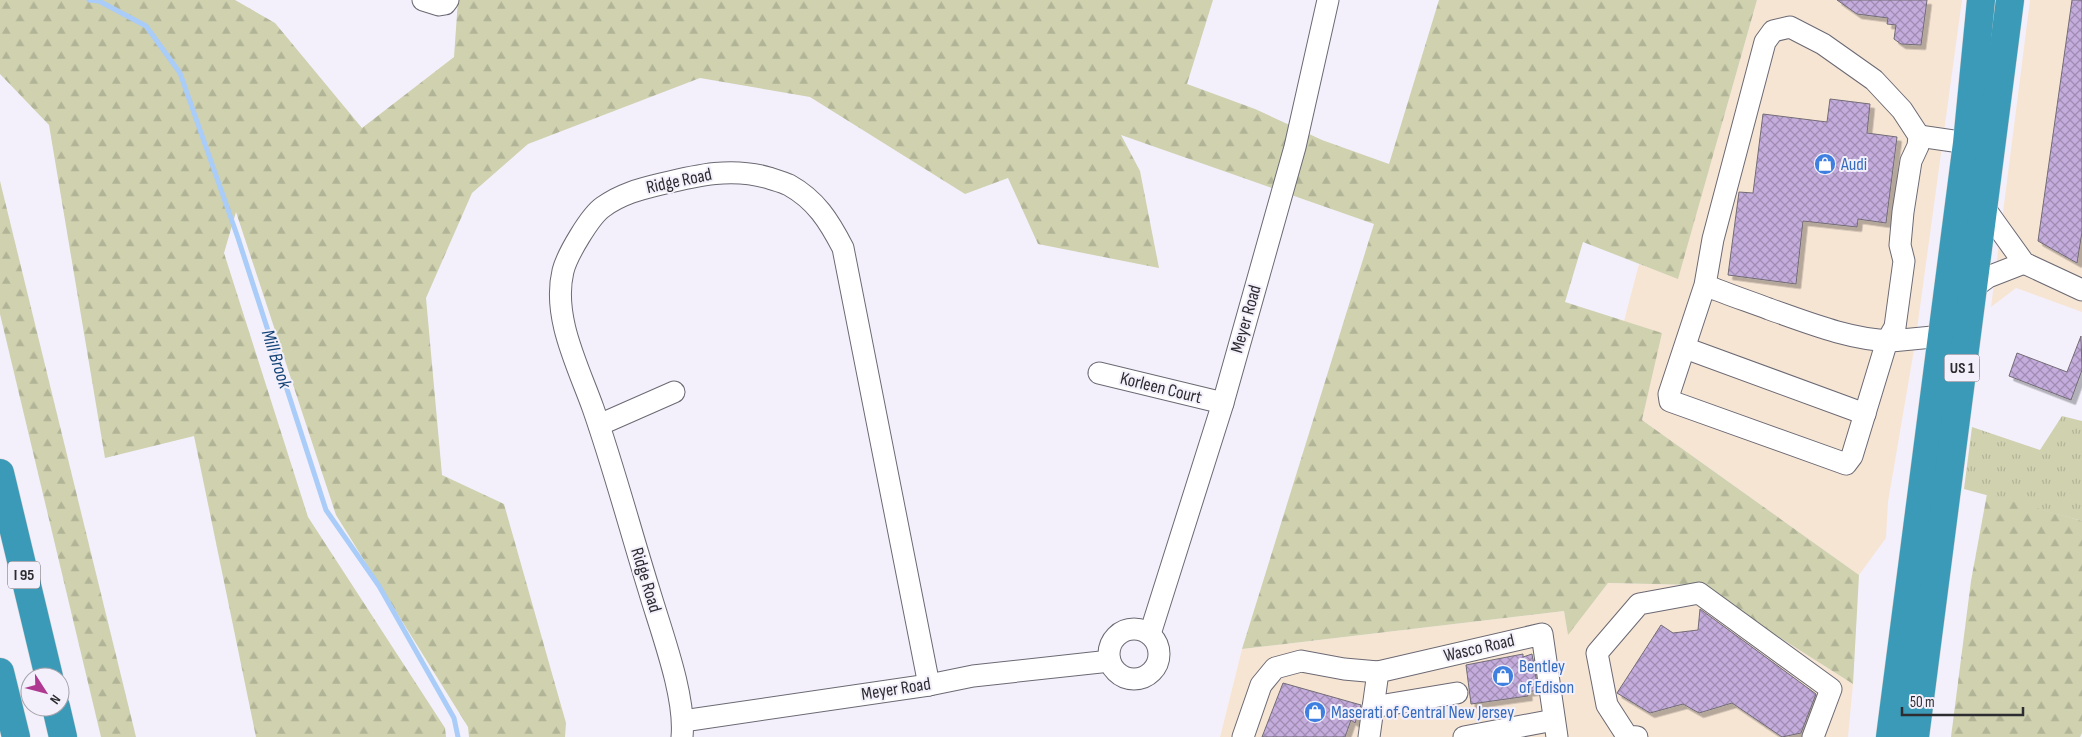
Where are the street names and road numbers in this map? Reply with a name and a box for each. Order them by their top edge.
street label: Ridge Road [644,164,714,198]
street label: Meyer Road [1226,283,1266,355]
road number: US 1 [1944,354,1980,382]
street label: Korleen Court [1118,368,1204,408]
street label: Ridge Road [626,545,666,615]
road number: I 95 [8,562,40,588]
street label: Wasco Road [1442,630,1516,666]
street label: Meyer Road [860,673,932,705]

